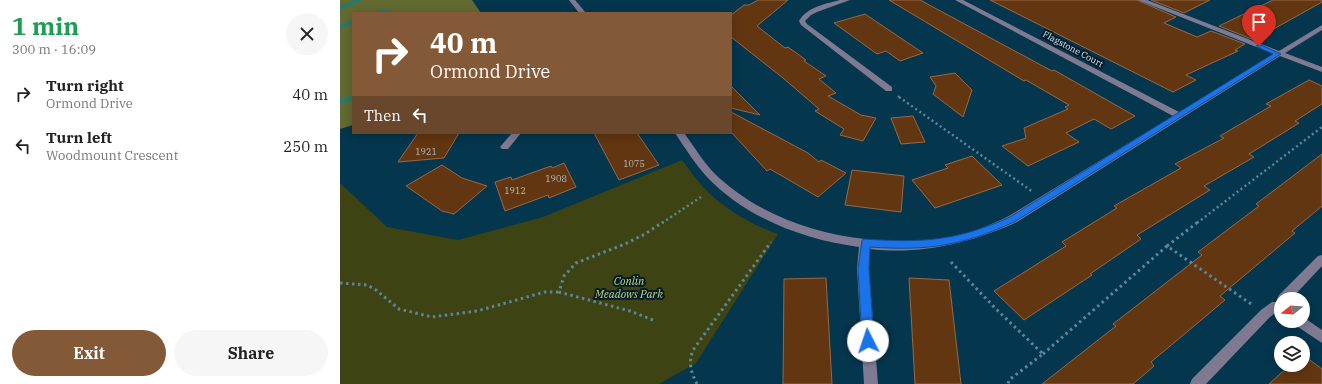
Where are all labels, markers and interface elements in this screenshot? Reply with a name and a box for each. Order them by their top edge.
pin [1242,5,1276,46]
text: 1 min [12,10,79,42]
icon: arrive [1248,11,1270,33]
button: close [286,13,328,55]
text: 40 m [430,24,497,61]
icon: right [364,28,416,80]
street label: Flagstone Court [1041,28,1105,69]
text: 300 m · 16:09 [12,41,96,58]
text: Ormond Drive [430,60,550,83]
text: Turn right [46,76,124,95]
icon: right [12,83,34,105]
text: 40 m [292,85,328,104]
text: Ormond Drive [46,95,133,112]
icon: left [409,104,431,126]
text: Then [364,106,401,125]
text: Turn left [46,128,112,147]
icon: left [12,135,34,157]
text: 250 m [283,137,328,156]
house number: 1921 [415,146,437,157]
text: Woodmount Crescent [46,147,178,164]
house number: 1075 [623,158,645,169]
house number: 1908 [545,173,567,184]
house number: 1912 [504,185,526,196]
park label: Conlin Meadows Park [594,274,663,301]
north arrow [1274,292,1310,328]
map controls [1274,292,1310,372]
position arrow [847,320,889,362]
button: Exit [12,330,166,376]
button: Share [174,330,328,376]
button: layers [1274,336,1310,372]

